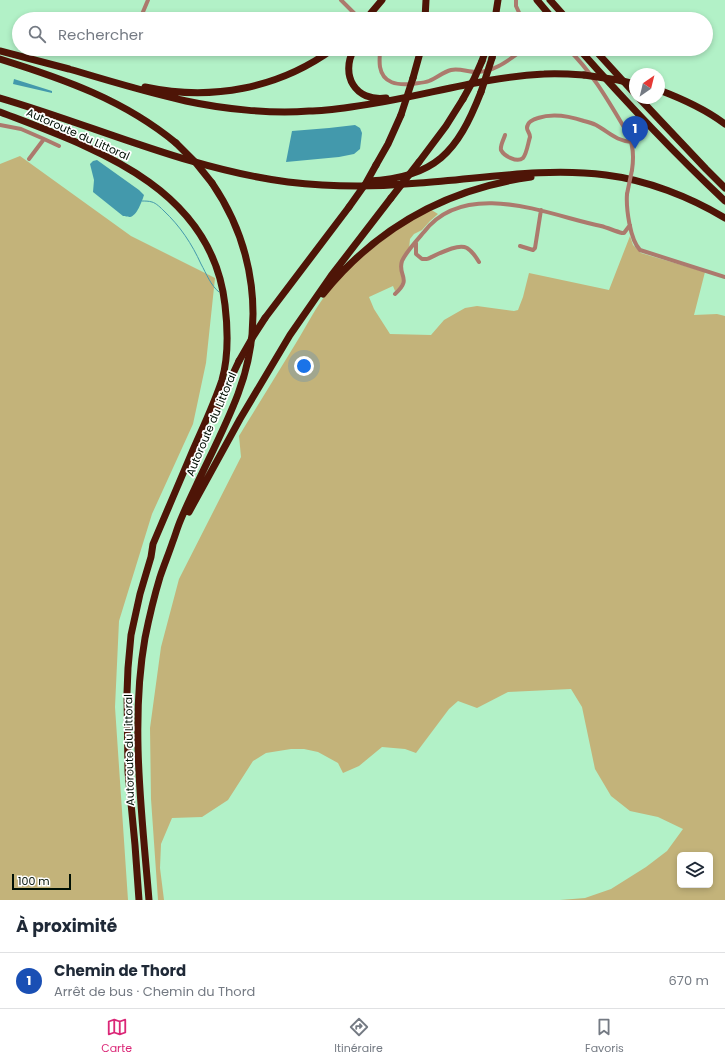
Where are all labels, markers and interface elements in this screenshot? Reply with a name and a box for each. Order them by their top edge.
search box [12,12,713,56]
icon: search [26,23,48,45]
text: Rechercher [58,24,144,45]
north arrow [629,68,665,104]
street label: Autoroute du Littoral [24,104,132,164]
pin: 1 [622,116,648,149]
your location [294,356,314,376]
street label: Autoroute du Littoral [182,370,240,478]
street label: Autoroute du Littoral [120,694,138,806]
map controls [677,852,713,888]
button: layers [677,852,713,888]
scale bar [12,872,71,891]
text: 100 m [18,873,50,889]
text: À proximité [16,914,117,938]
text: Chemin de Thord [54,960,186,981]
text: 1 [27,971,31,990]
text: 670 m [669,971,709,990]
text: Arrêt de bus · Chemin du Thord [54,982,255,1001]
tab: Carte [101,1016,132,1057]
tab: Itinéraire [334,1016,383,1057]
tab: Favoris [585,1016,624,1057]

